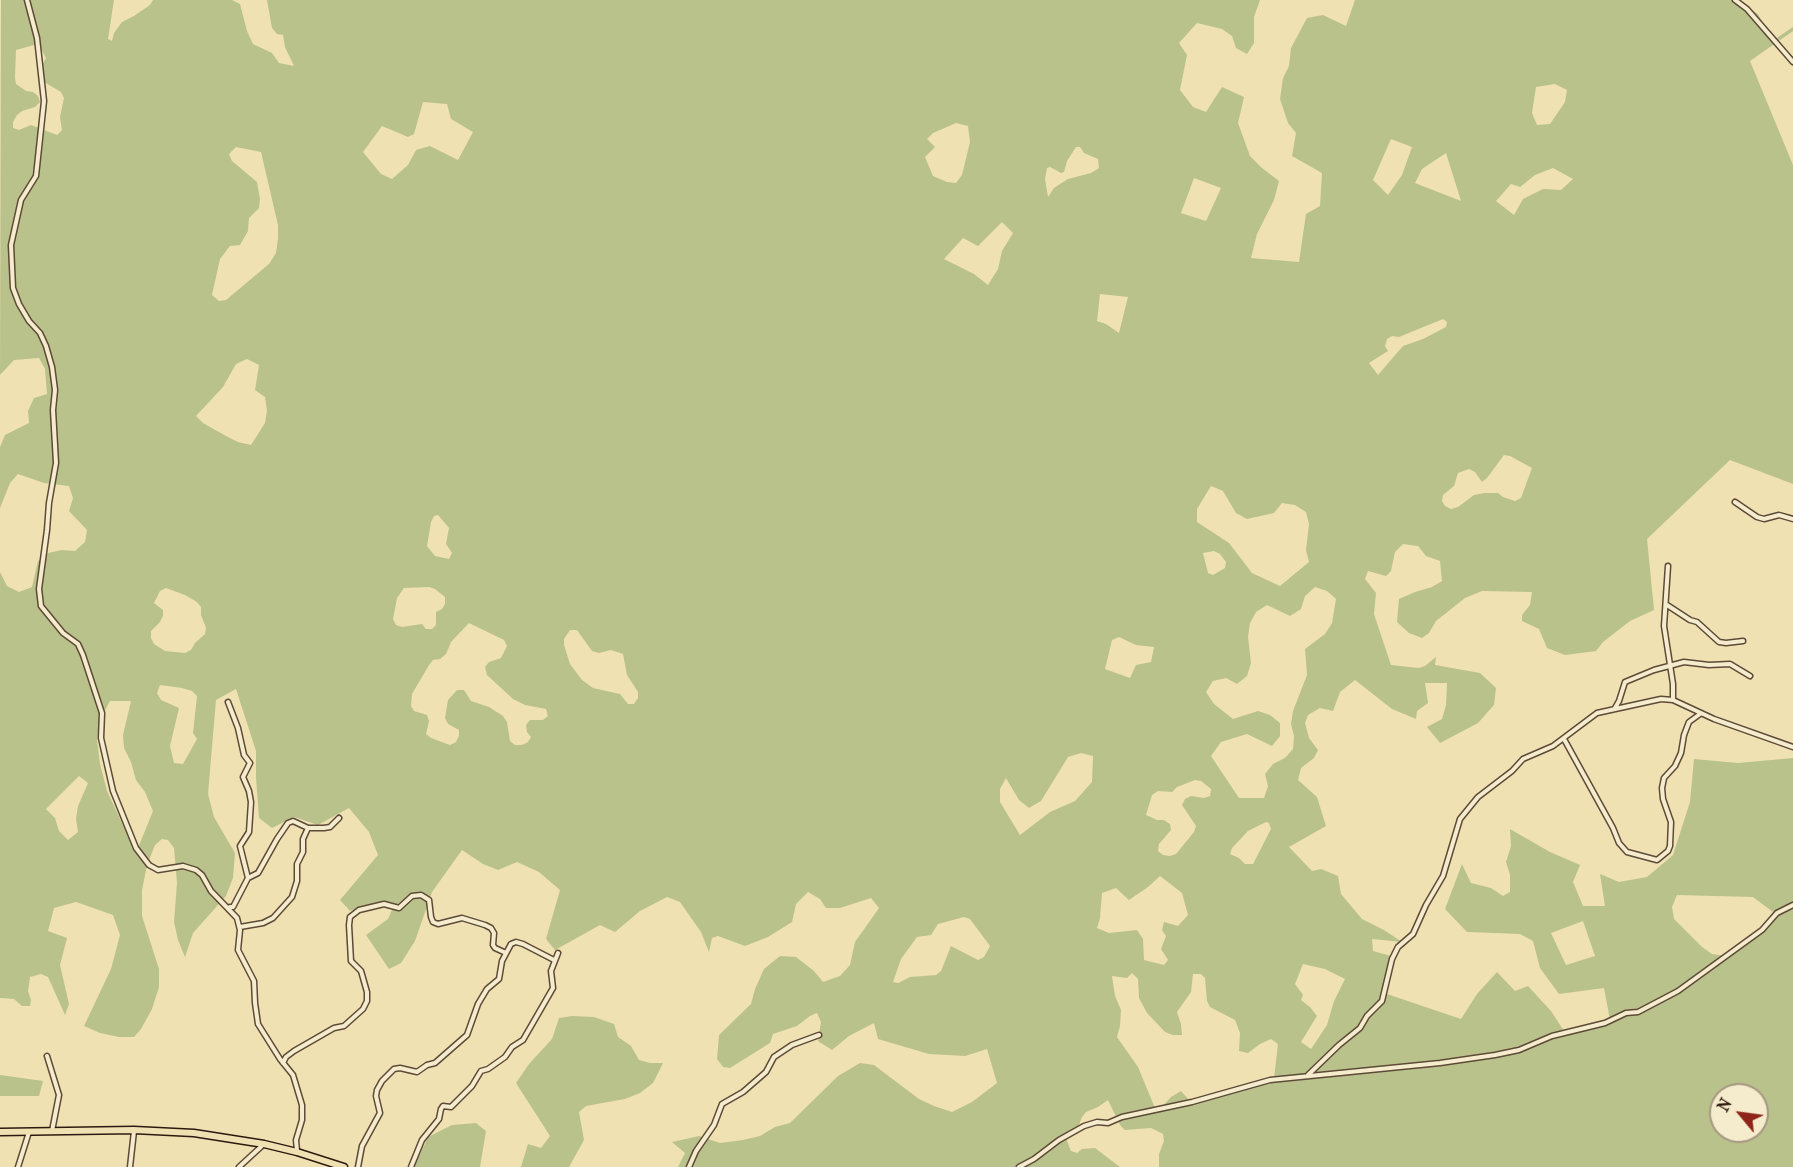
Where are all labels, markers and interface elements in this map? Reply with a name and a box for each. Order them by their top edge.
north arrow [1709,1083,1769,1143]
text: N [1713,1095,1736,1115]

